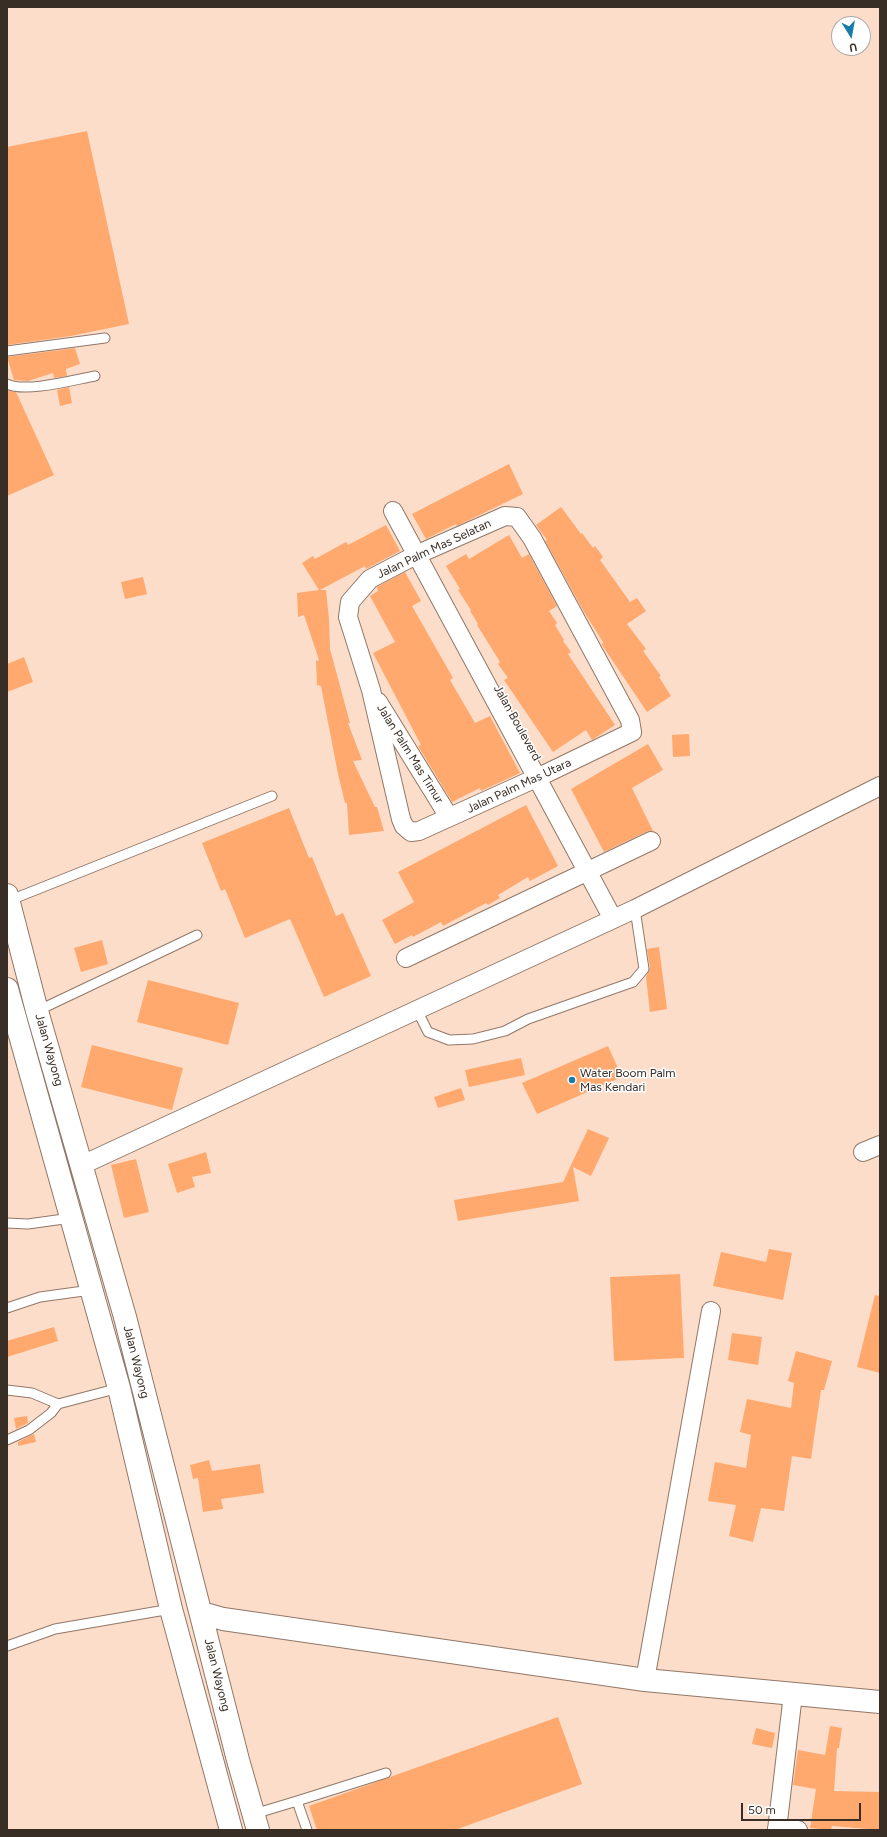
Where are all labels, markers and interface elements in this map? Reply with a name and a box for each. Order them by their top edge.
north arrow [831,16,871,56]
text: U [848,40,858,54]
street label: Jalan Palm Mas Selatan [375,516,493,582]
street label: Jalan Bouleverd [490,683,544,763]
street label: Jalan Palm Mas Timur [374,702,446,806]
street label: Jalan Palm Mas Utara [464,755,574,817]
street label: Jalan Wayong [32,1012,66,1088]
place label: Water Boom Palm Mas Kendari [580,1066,675,1094]
marker: Water Boom Palm Mas Kendari [567,1075,577,1085]
street label: Jalan Wayong [120,1324,152,1400]
street label: Jalan Wayong [201,1637,233,1713]
scale bar [743,1795,863,1821]
text: 50 m [748,1803,776,1817]

